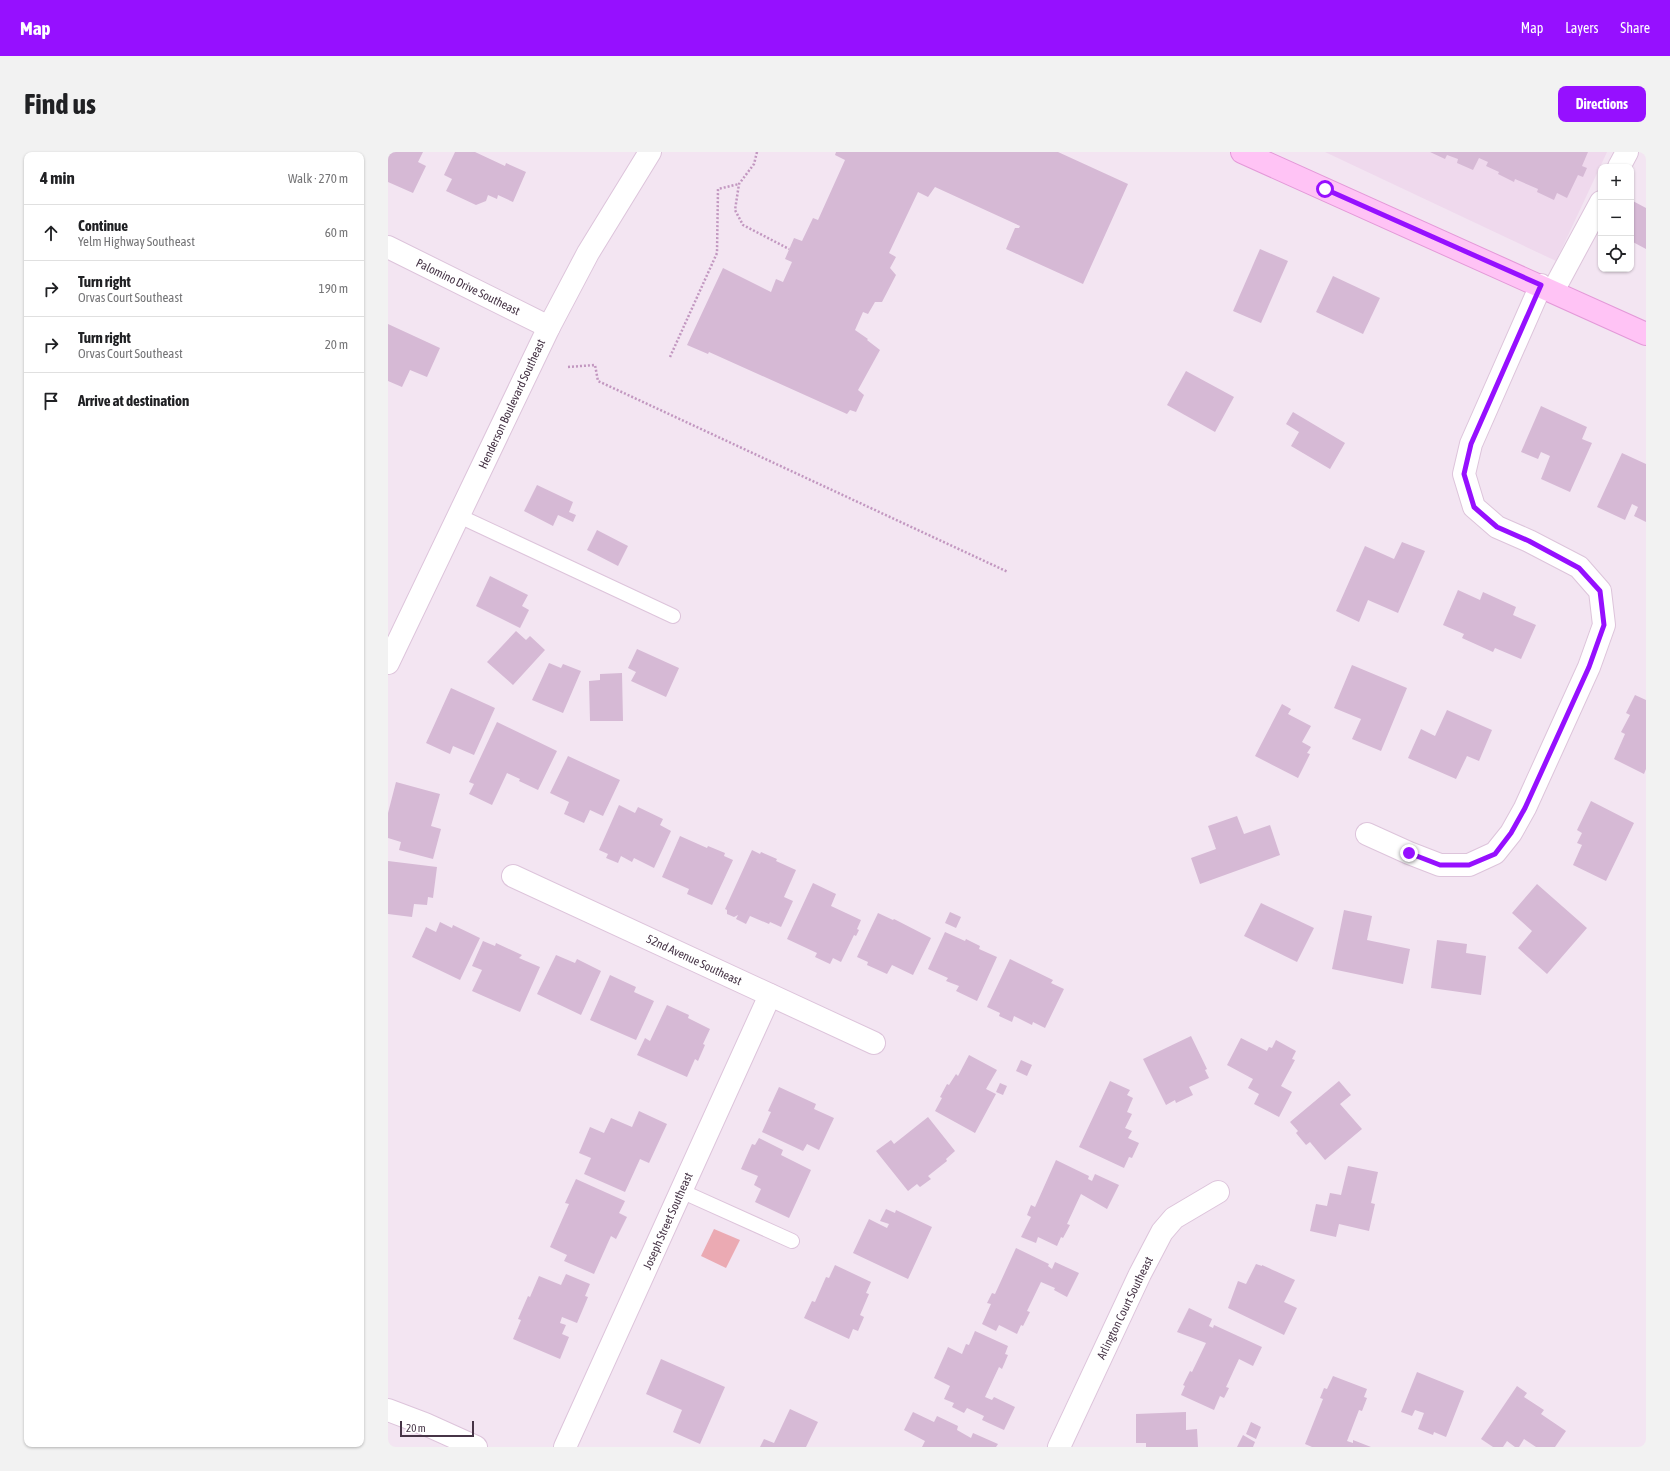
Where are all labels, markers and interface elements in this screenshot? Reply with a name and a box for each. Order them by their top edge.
text: Map [20,17,51,39]
text: Map [1521,20,1543,36]
text: Layers [1565,20,1598,36]
text: Share [1620,20,1650,36]
button: Directions [1558,86,1646,122]
text: Find us [24,88,96,120]
map controls [1598,164,1634,272]
button: + [1598,164,1634,200]
text: 4 min [40,168,75,188]
text: Walk · 270 m [288,171,348,186]
route start [1316,180,1334,198]
button: − [1598,200,1634,236]
text: Continue [78,217,128,234]
icon: ahead [40,222,62,244]
text: 60 m [325,225,348,240]
text: Yelm Highway Southeast [78,234,195,249]
button: locate [1598,236,1634,272]
street label: Palomino Drive Southeast [414,256,523,318]
text: Turn right [78,273,131,290]
icon: right [40,278,62,300]
text: 190 m [319,281,348,296]
text: Orvas Court Southeast [78,290,183,305]
text: Turn right [78,329,131,346]
icon: right [40,334,62,356]
street label: Henderson Boulevard Southeast [476,336,548,471]
text: 20 m [325,337,348,352]
text: Orvas Court Southeast [78,346,183,361]
icon: arrive [40,390,62,412]
text: Arrive at destination [78,392,189,409]
route end [1400,844,1418,862]
street label: 52nd Avenue Southeast [644,932,744,989]
street label: Joseph Street Southeast [640,1170,696,1272]
street label: Arlington Court Southeast [1094,1254,1156,1362]
scale bar [400,1419,474,1438]
text: 20 m [406,1422,426,1434]

